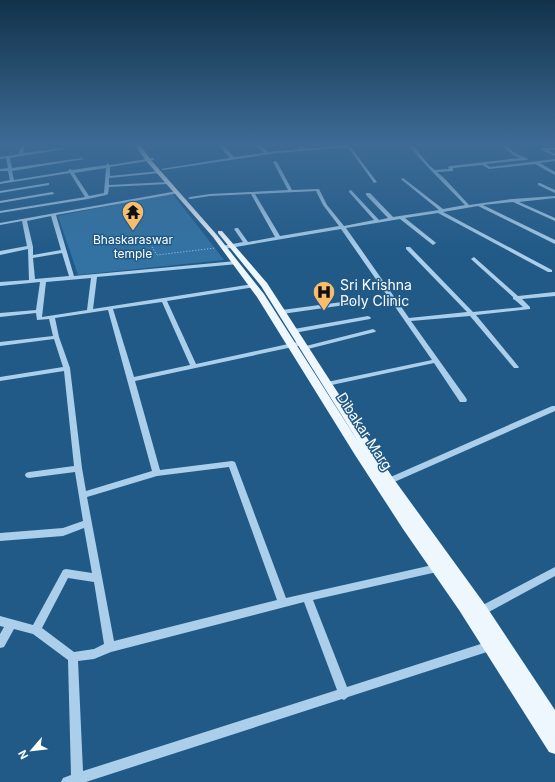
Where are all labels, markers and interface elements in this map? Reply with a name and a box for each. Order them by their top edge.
temple icon: Bhaskaraswar temple [120,199,146,232]
place label: Bhaskaraswar temple [93,232,173,261]
place label: Sri Krishna Poly Clinic [340,276,412,309]
hospital icon: Sri Krishna Poly Clinic [311,279,337,312]
street label: Dibakar Marg [334,389,396,473]
north arrow [12,730,52,770]
text: N [15,748,31,762]

